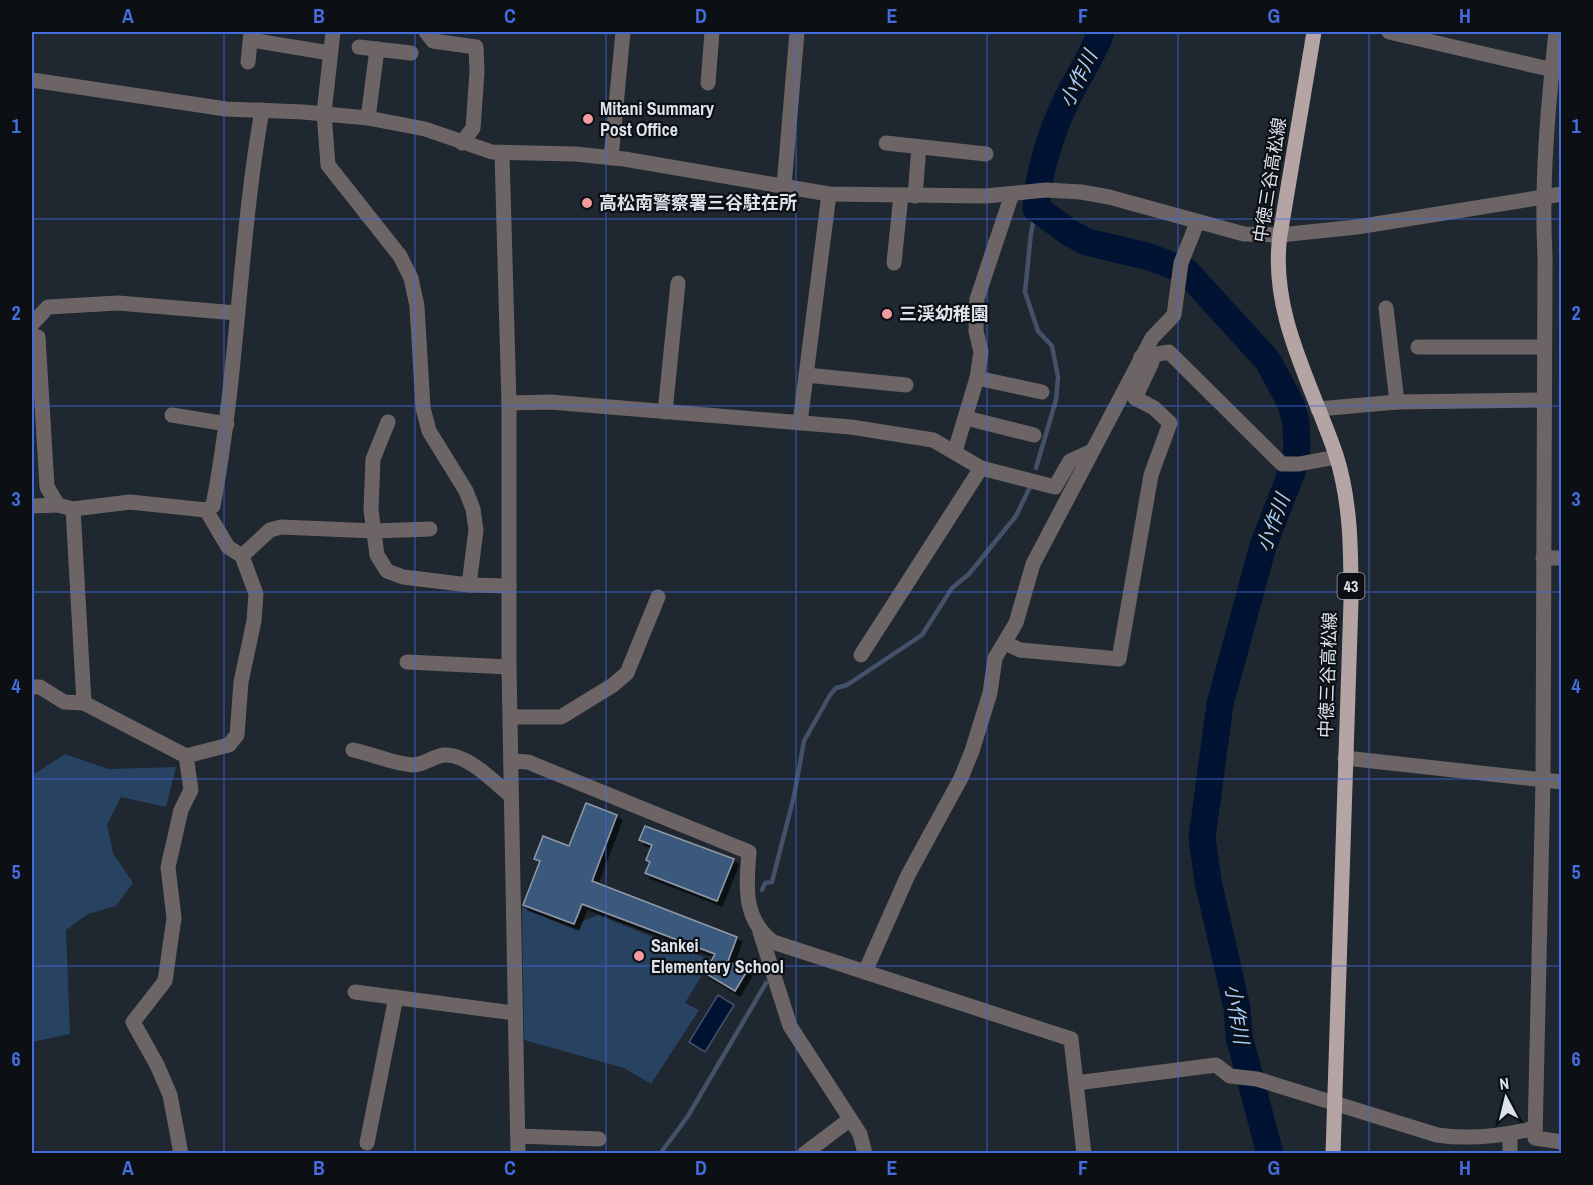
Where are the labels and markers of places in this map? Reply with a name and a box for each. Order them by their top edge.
place label: Mitani Summary Post Office [600,96,715,142]
marker: Mitani Summary Post Office [581,112,595,126]
place label: 高松南警察署三谷駐在所 [599,190,797,215]
marker: 高松南警察署三谷駐在所 [580,196,594,210]
place label: 三渓幼稚園 [899,301,989,326]
marker: 三渓幼稚園 [880,307,894,321]
place label: Sankei Elementery School [651,933,784,979]
marker: Sankei Elementery School [632,949,646,963]

